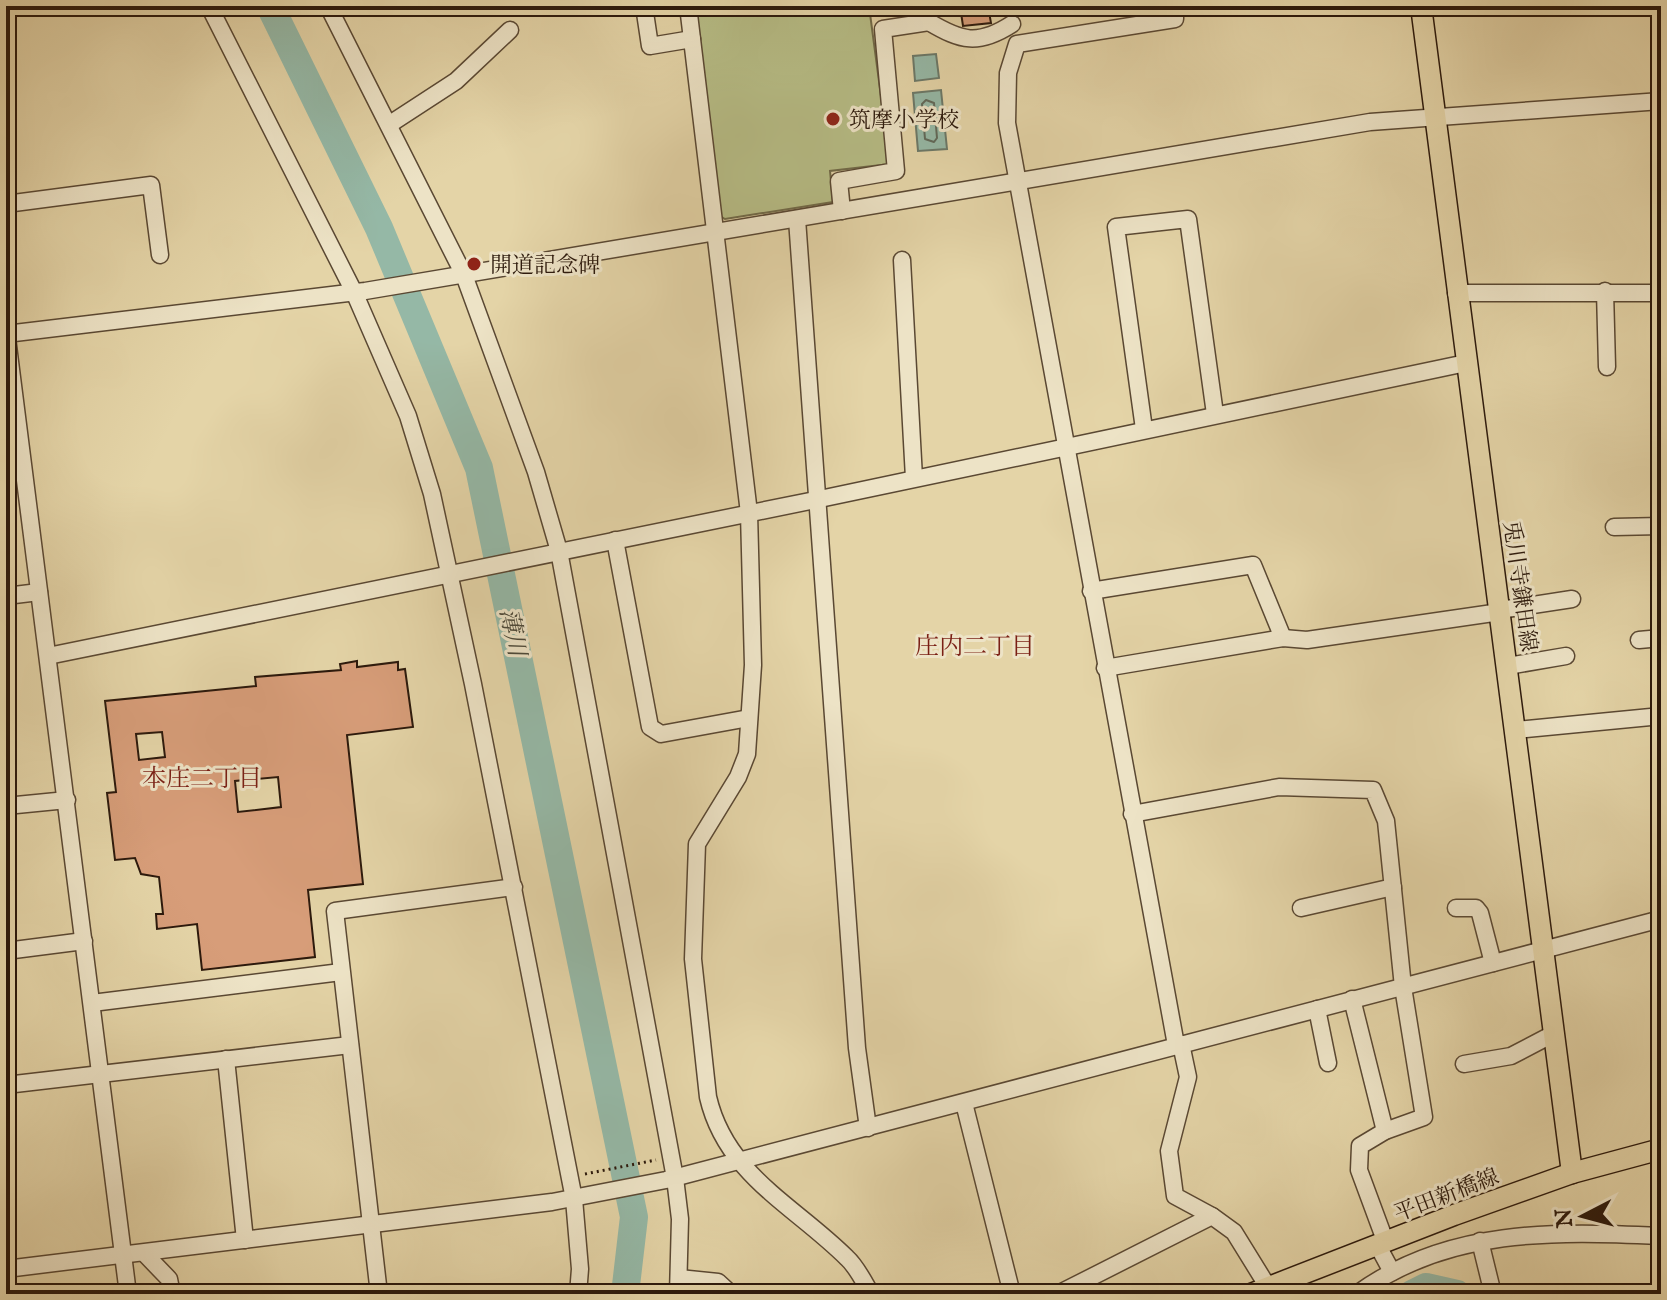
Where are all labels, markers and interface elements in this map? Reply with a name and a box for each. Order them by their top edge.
place label: 筑摩小学校 [849,107,959,135]
marker: 筑摩小学校 [824,110,842,128]
place label: 開道記念碑 [490,252,600,280]
marker: 開道記念碑 [465,255,483,273]
street label: 兎川寺鎌田線 [1496,519,1542,654]
water label: 薄川 [491,606,532,662]
district label: 庄内二丁目 [915,632,1035,663]
district label: 本庄二丁目 [142,764,262,795]
street label: 平田新橋線 [1390,1163,1503,1229]
north arrow [1543,1176,1623,1256]
text: N [1550,1207,1580,1230]

